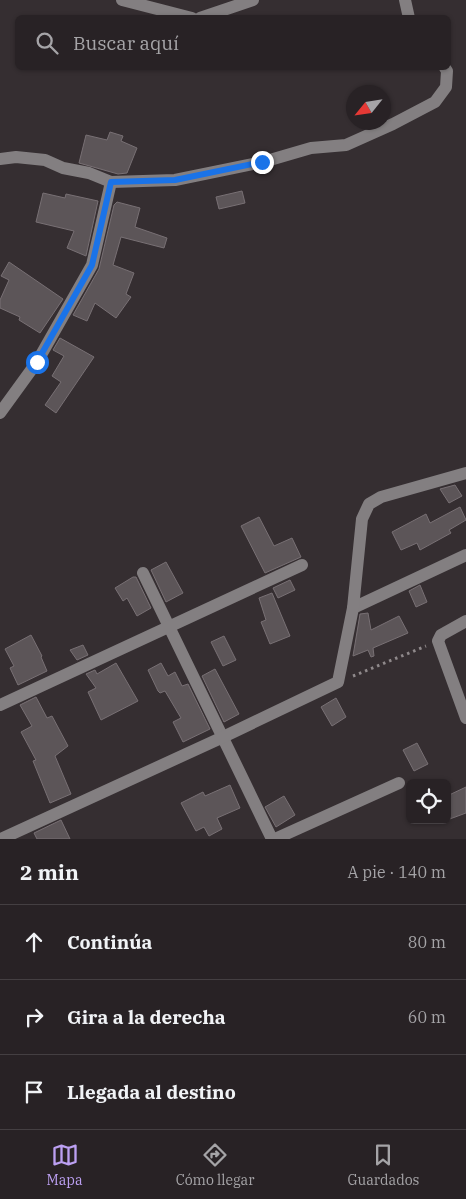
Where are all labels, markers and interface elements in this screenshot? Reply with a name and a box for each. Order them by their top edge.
search box [15,15,451,70]
icon: search [33,29,61,57]
text: Buscar aquí [73,31,179,55]
north arrow [346,85,391,130]
route end [251,151,274,174]
route start [26,351,49,374]
map controls [406,779,451,824]
button: locate [406,779,451,824]
text: 2 min [20,858,79,886]
text: A pie · 140 m [348,862,446,882]
icon: ahead [20,928,48,956]
text: Continúa [67,930,152,954]
text: 80 m [408,932,446,952]
icon: right [20,1003,48,1031]
text: Gira a la derecha [67,1005,226,1029]
text: 60 m [408,1007,446,1027]
icon: arrive [20,1078,48,1106]
text: Llegada al destino [67,1080,236,1104]
tab: Mapa [47,1141,83,1189]
tab: Cómo llegar [176,1141,254,1189]
tab: Guardados [347,1141,419,1189]

